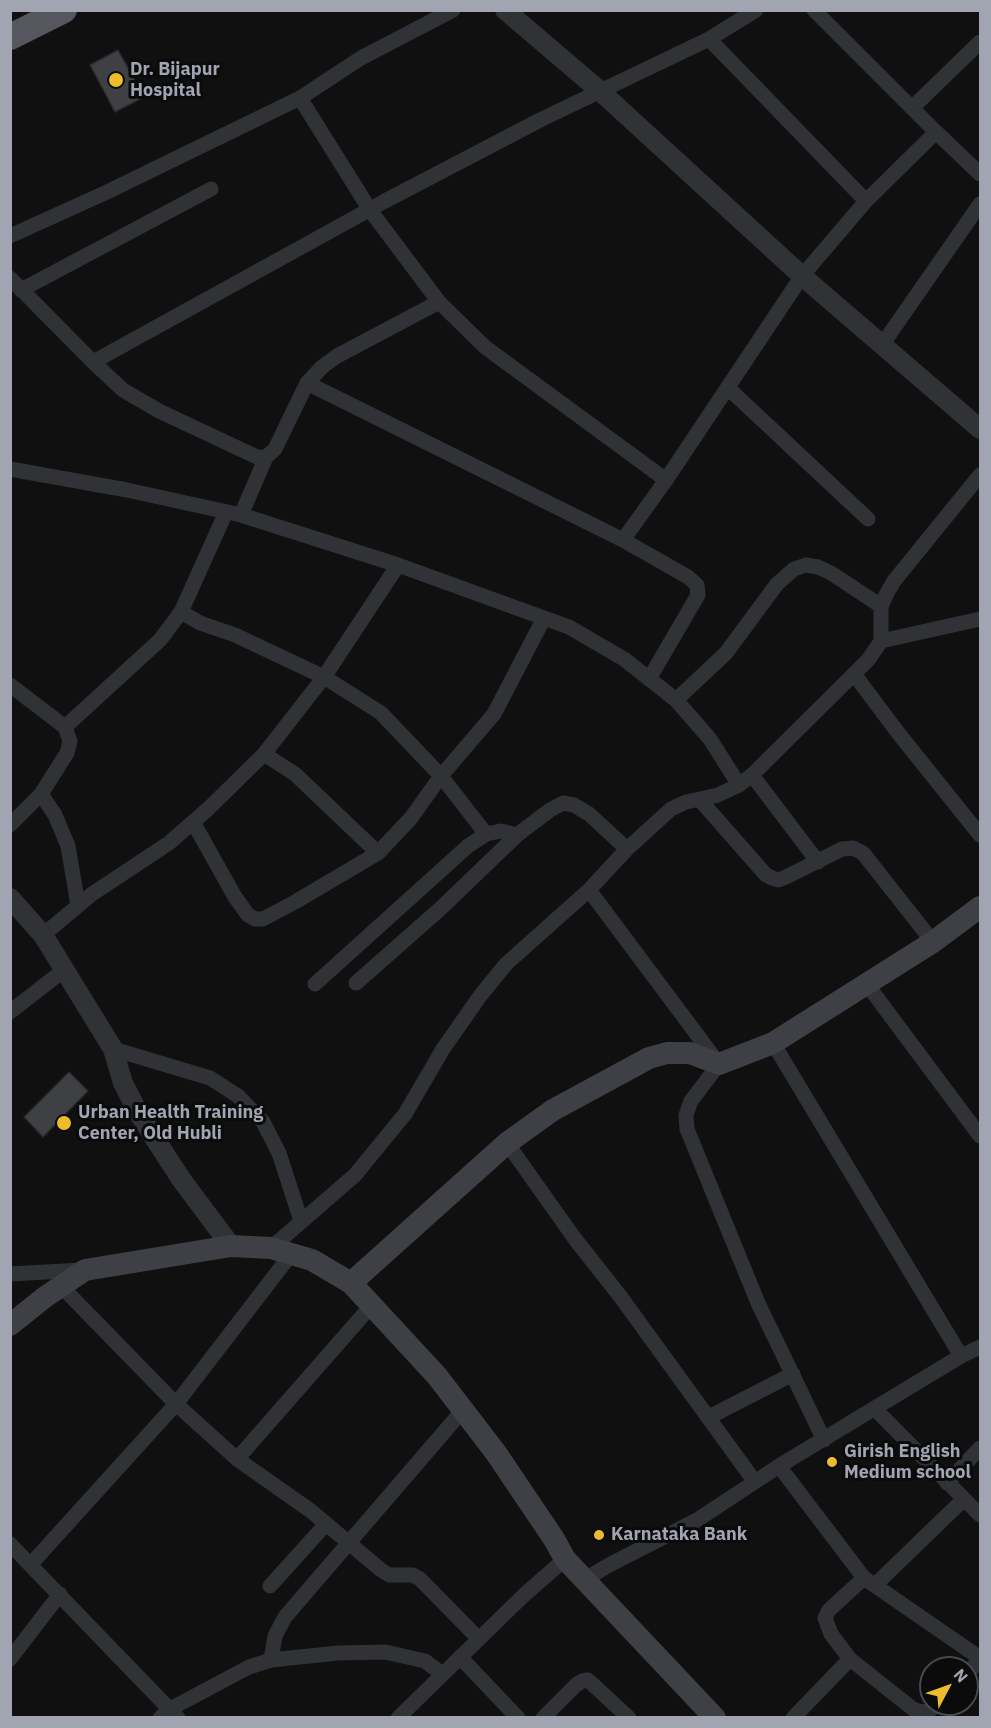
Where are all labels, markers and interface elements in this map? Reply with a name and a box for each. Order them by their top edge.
place label: Dr. Bijapur Hospital [130,59,220,101]
marker: Dr. Bijapur Hospital [107,71,125,89]
place label: Urban Health Training Center, Old Hubli [78,1102,263,1144]
marker: Urban Health Training Center, Old Hubli [55,1114,73,1132]
place label: Girish English Medium school [844,1441,971,1484]
marker: Girish English Medium school [825,1455,839,1469]
place label: Karnataka Bank [611,1524,747,1546]
marker: Karnataka Bank [592,1528,606,1542]
north arrow [919,1656,979,1716]
text: N [950,1665,972,1686]

